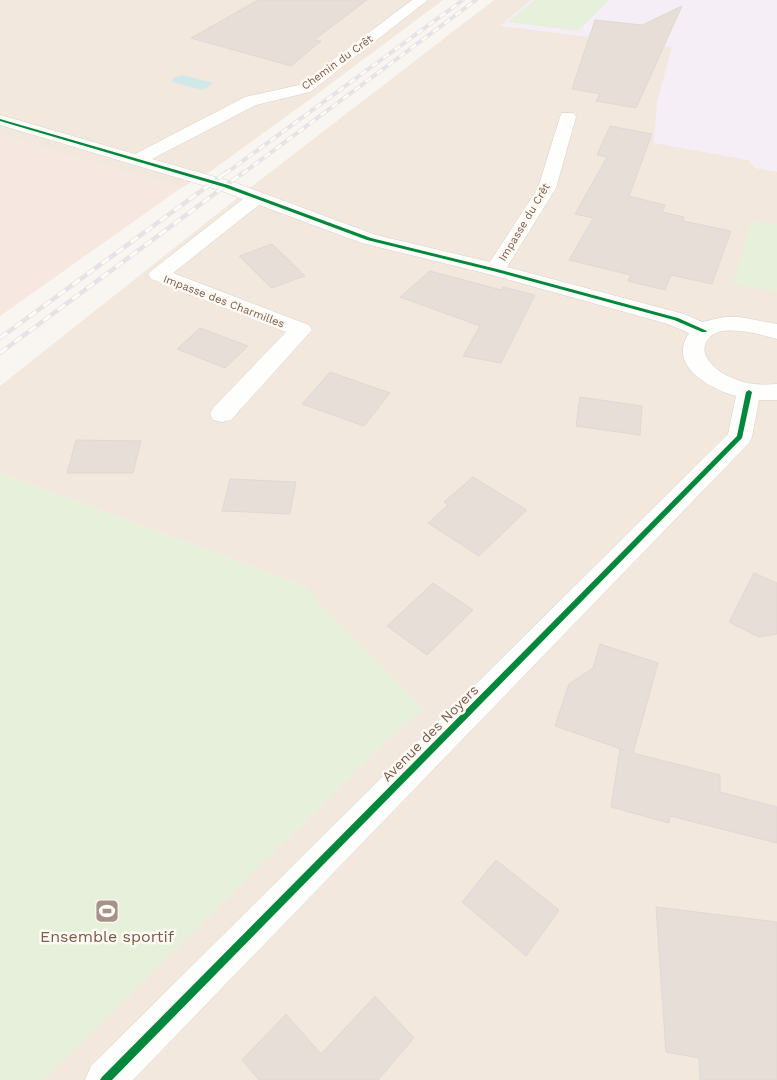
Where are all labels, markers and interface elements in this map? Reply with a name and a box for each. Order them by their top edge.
street label: Chemin du Crêt [299,32,376,93]
street label: Impasse du Crêt [496,181,553,264]
street label: Impasse des Charmilles [161,272,286,331]
street label: Avenue des Noyers [378,681,482,785]
sports icon: Ensemble sportif [94,898,120,924]
place label: Ensemble sportif [40,927,175,946]

